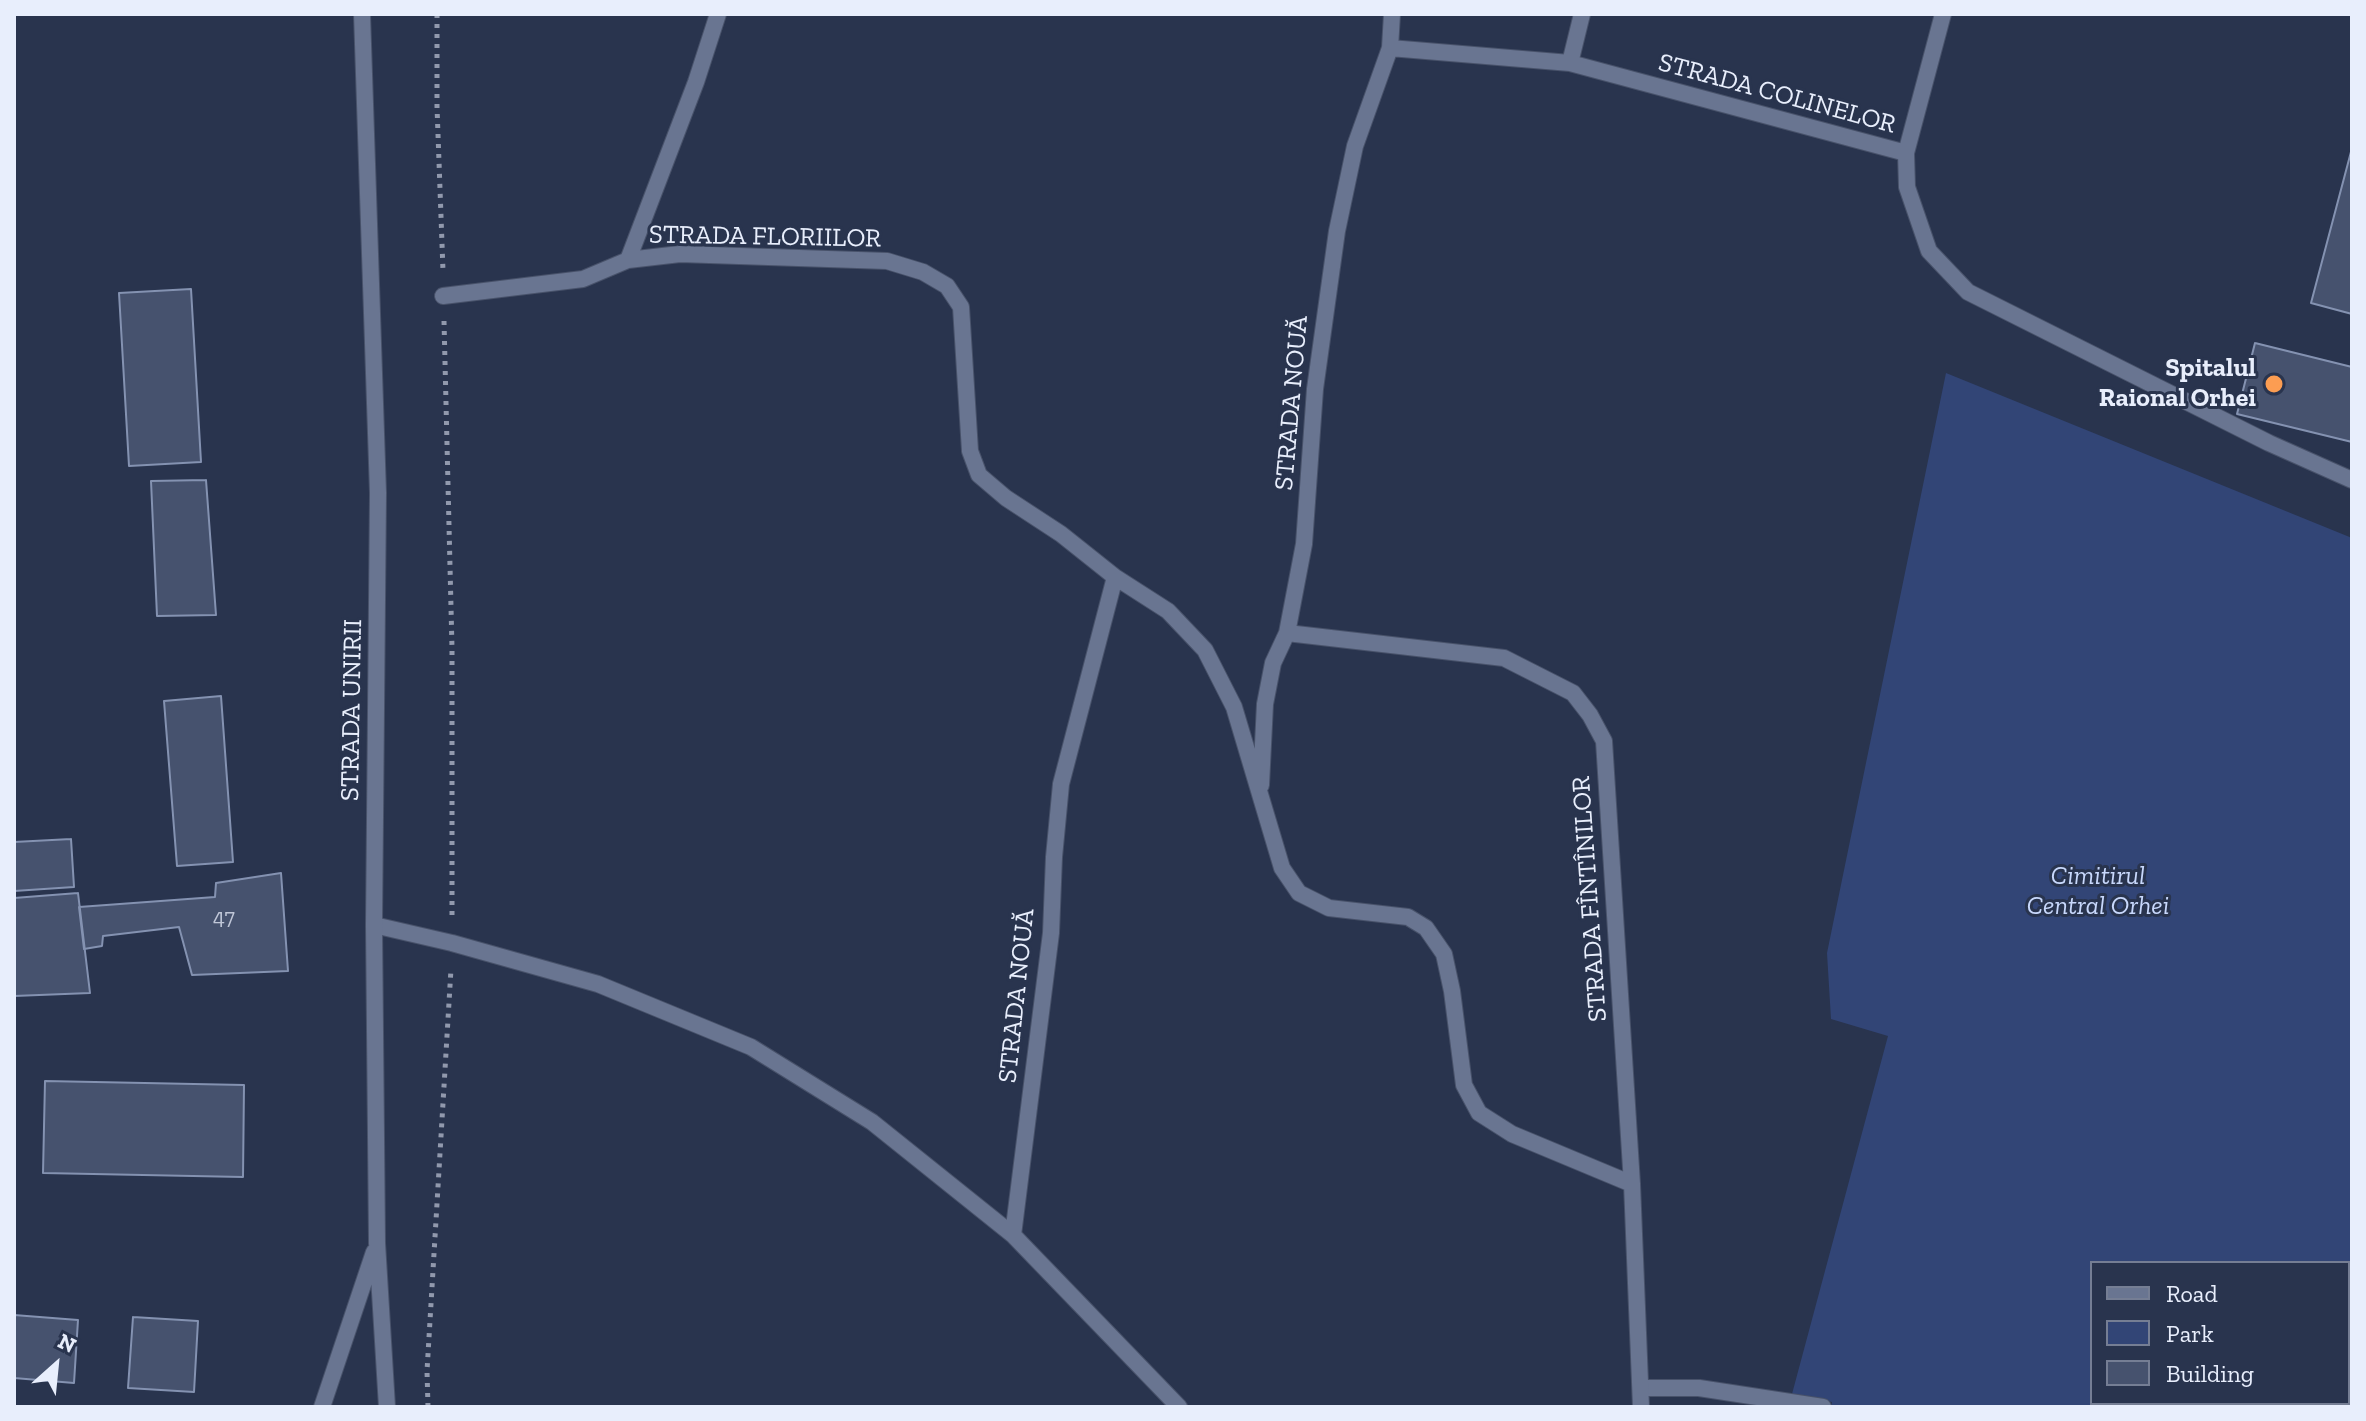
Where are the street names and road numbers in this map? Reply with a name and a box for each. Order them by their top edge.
street label: STRADA COLINELOR [1655,47,1899,141]
street label: STRADA FLORIILOR [649,219,881,255]
street label: STRADA NOUĂ [1269,314,1315,492]
street label: STRADA UNIRII [335,619,369,801]
street label: STRADA FÎNTÎNILOR [1566,775,1614,1023]
street label: STRADA NOUĂ [992,907,1042,1085]

